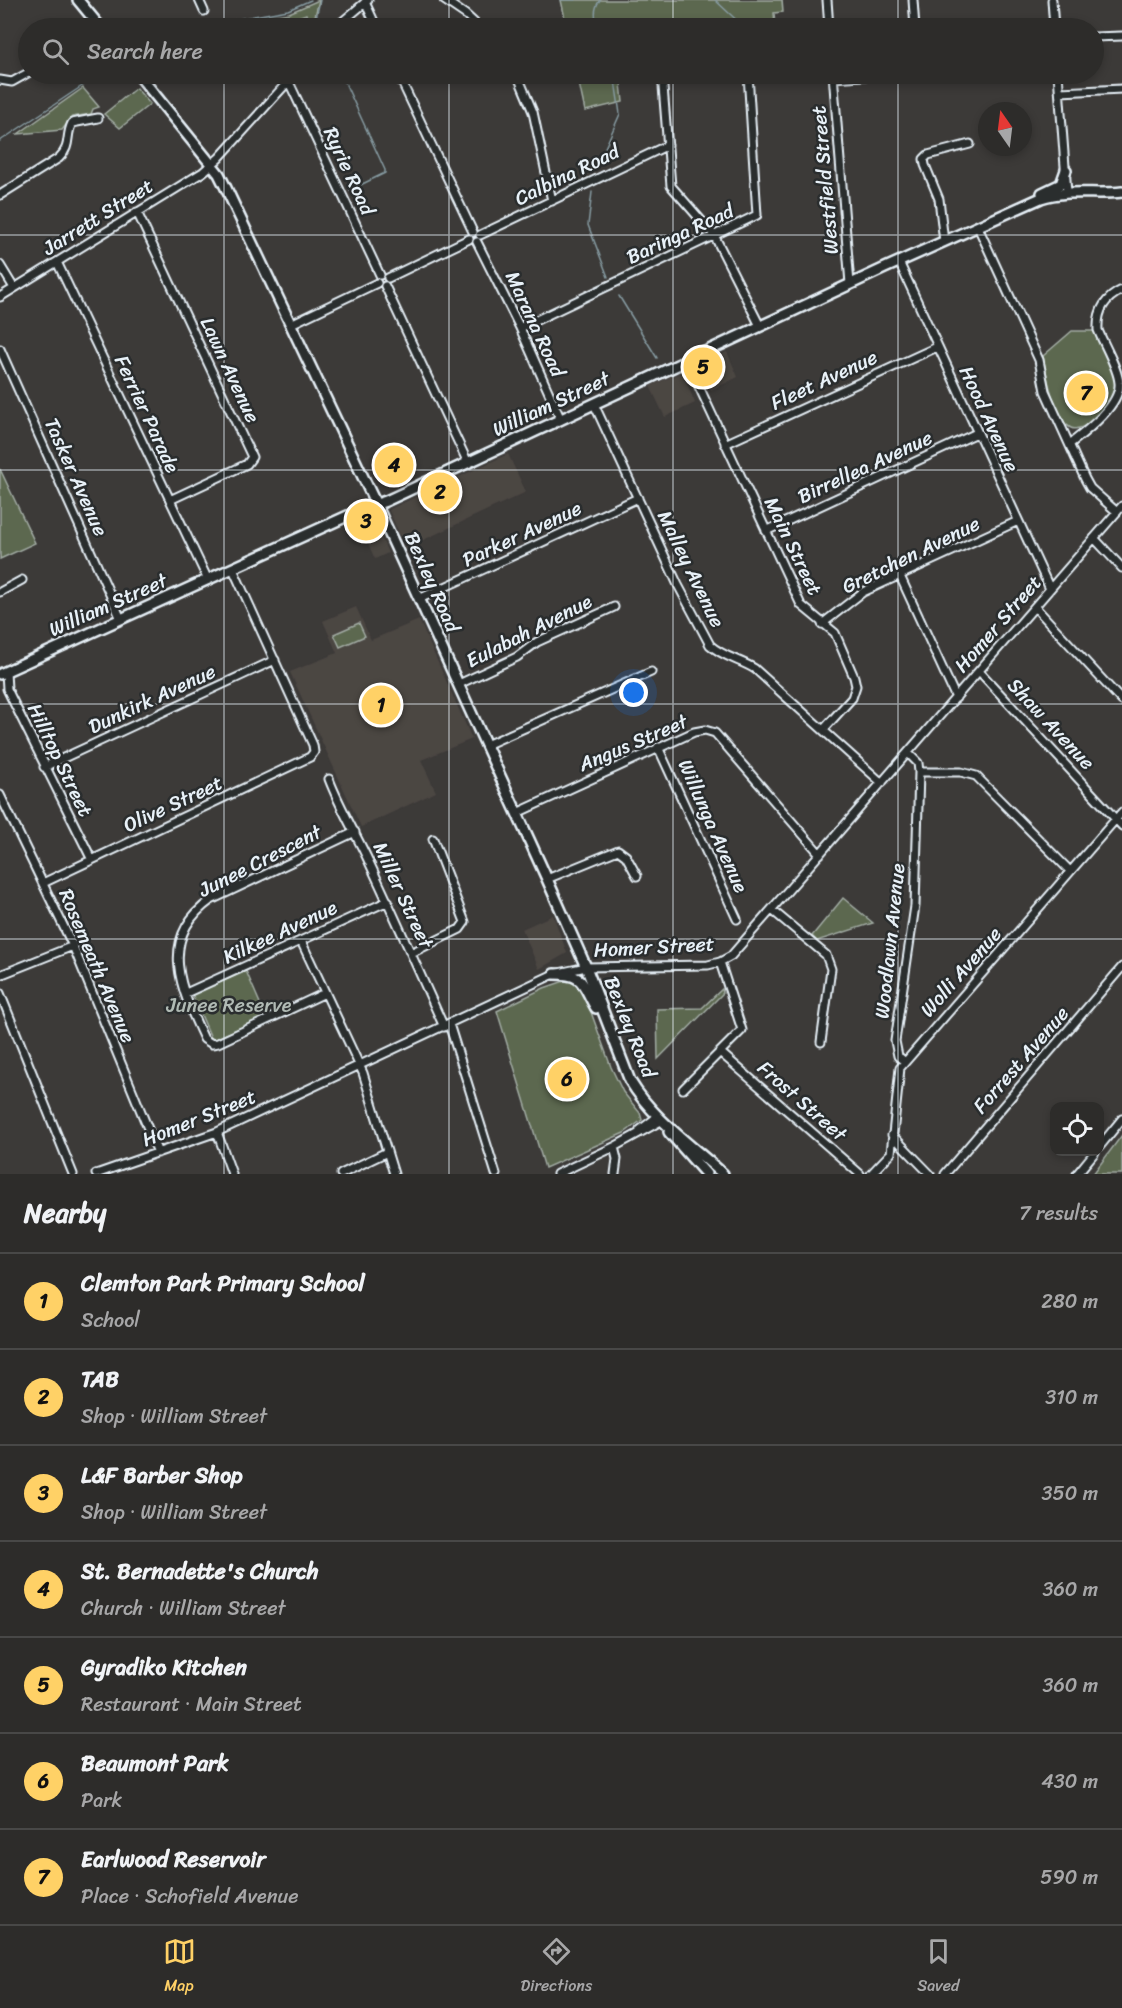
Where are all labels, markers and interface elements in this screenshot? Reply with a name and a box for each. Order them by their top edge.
search box [18,18,1104,84]
text: Search here [87,32,203,71]
icon: search [39,35,72,68]
north arrow [978,102,1032,156]
street label: Westfield Street [801,104,849,256]
street label: Ryrie Road [313,121,385,222]
street label: Calbina Road [508,134,627,216]
street label: Jarrett Street [35,169,161,266]
street label: Baringa Road [620,193,741,274]
street label: Marana Road [495,265,575,384]
street label: Lawn Avenue [190,311,270,429]
street label: Fleet Avenue [765,340,883,420]
pin: 5 [684,344,722,389]
street label: Ferrier Parade [104,349,190,479]
street label: Hood Avenue [949,360,1029,478]
street label: William Street [486,361,617,447]
pin: 7 [1066,370,1106,416]
street label: Tasker Avenue [34,412,118,542]
street label: Birrellea Avenue [792,420,938,514]
pin: 4 [374,442,414,488]
pin: 2 [420,470,460,514]
street label: Parker Avenue [456,491,588,577]
street label: Main Street [754,491,832,602]
pin: 3 [346,498,386,544]
street label: Malley Avenue [647,504,735,634]
street label: Gretchen Avenue [836,506,986,604]
street label: Bexley Road [394,526,470,639]
street label: William Street [43,563,174,647]
street label: Homer Street [945,567,1051,681]
street label: Eulabah Avenue [460,584,599,678]
street label: Dunkirk Avenue [82,654,222,744]
street label: Shaw Avenue [998,669,1104,779]
your location [619,678,648,707]
pin: 1 [362,682,400,728]
street label: Hilltop Street [17,697,103,823]
street label: Angus Street [572,704,694,782]
street label: Willunga Avenue [668,753,758,899]
street label: Olive Street [117,766,229,842]
street label: Junee Crescent [191,815,329,908]
street label: Miller Street [363,836,443,955]
street label: Woodlawn Avenue [864,861,916,1020]
street label: Rosemeath Avenue [49,883,145,1049]
street label: Kilkee Avenue [217,890,343,974]
street label: Wolli Avenue [911,918,1011,1026]
street label: Homer Street [593,926,716,968]
street label: Bexley Road [594,971,667,1085]
park label: Junee Reserve [165,988,292,1023]
street label: Forrest Avenue [964,998,1078,1122]
street label: Frost Street [749,1052,856,1151]
pin: 6 [548,1056,586,1102]
street label: Homer Street [136,1079,262,1157]
map controls [1050,1102,1104,1156]
button: locate [1050,1102,1104,1156]
text: Nearby [24,1190,106,1236]
text: 7 results [1019,1196,1098,1231]
text: Clemton Park Primary School [81,1264,365,1303]
text: 1 [39,1284,48,1319]
text: 280 m [1041,1284,1098,1319]
text: School [81,1303,140,1338]
text: TAB [81,1360,119,1399]
text: 2 [38,1380,49,1415]
text: 310 m [1045,1380,1098,1415]
text: Shop · William Street [81,1399,267,1434]
text: L&F Barber Shop [81,1456,243,1495]
text: 3 [38,1476,49,1511]
text: 350 m [1042,1476,1098,1511]
text: Shop · William Street [81,1495,267,1530]
text: St. Bernadette's Church [81,1552,319,1591]
text: 4 [37,1572,50,1607]
text: 360 m [1042,1572,1098,1607]
text: Church · William Street [81,1591,286,1626]
text: Gyradiko Kitchen [81,1648,247,1687]
text: 5 [37,1668,50,1703]
text: 360 m [1042,1668,1098,1703]
text: Restaurant · Main Street [81,1687,302,1722]
text: Beaumont Park [81,1744,229,1783]
text: 6 [38,1764,49,1799]
text: 430 m [1041,1764,1098,1799]
text: Park [81,1783,122,1818]
text: Earlwood Reservoir [81,1840,265,1879]
text: 7 [38,1860,49,1895]
text: 590 m [1040,1860,1098,1895]
text: Place · Schofield Avenue [81,1879,299,1914]
tab: Map [163,1935,196,2000]
tab: Directions [521,1935,592,2000]
tab: Saved [917,1935,959,2000]

